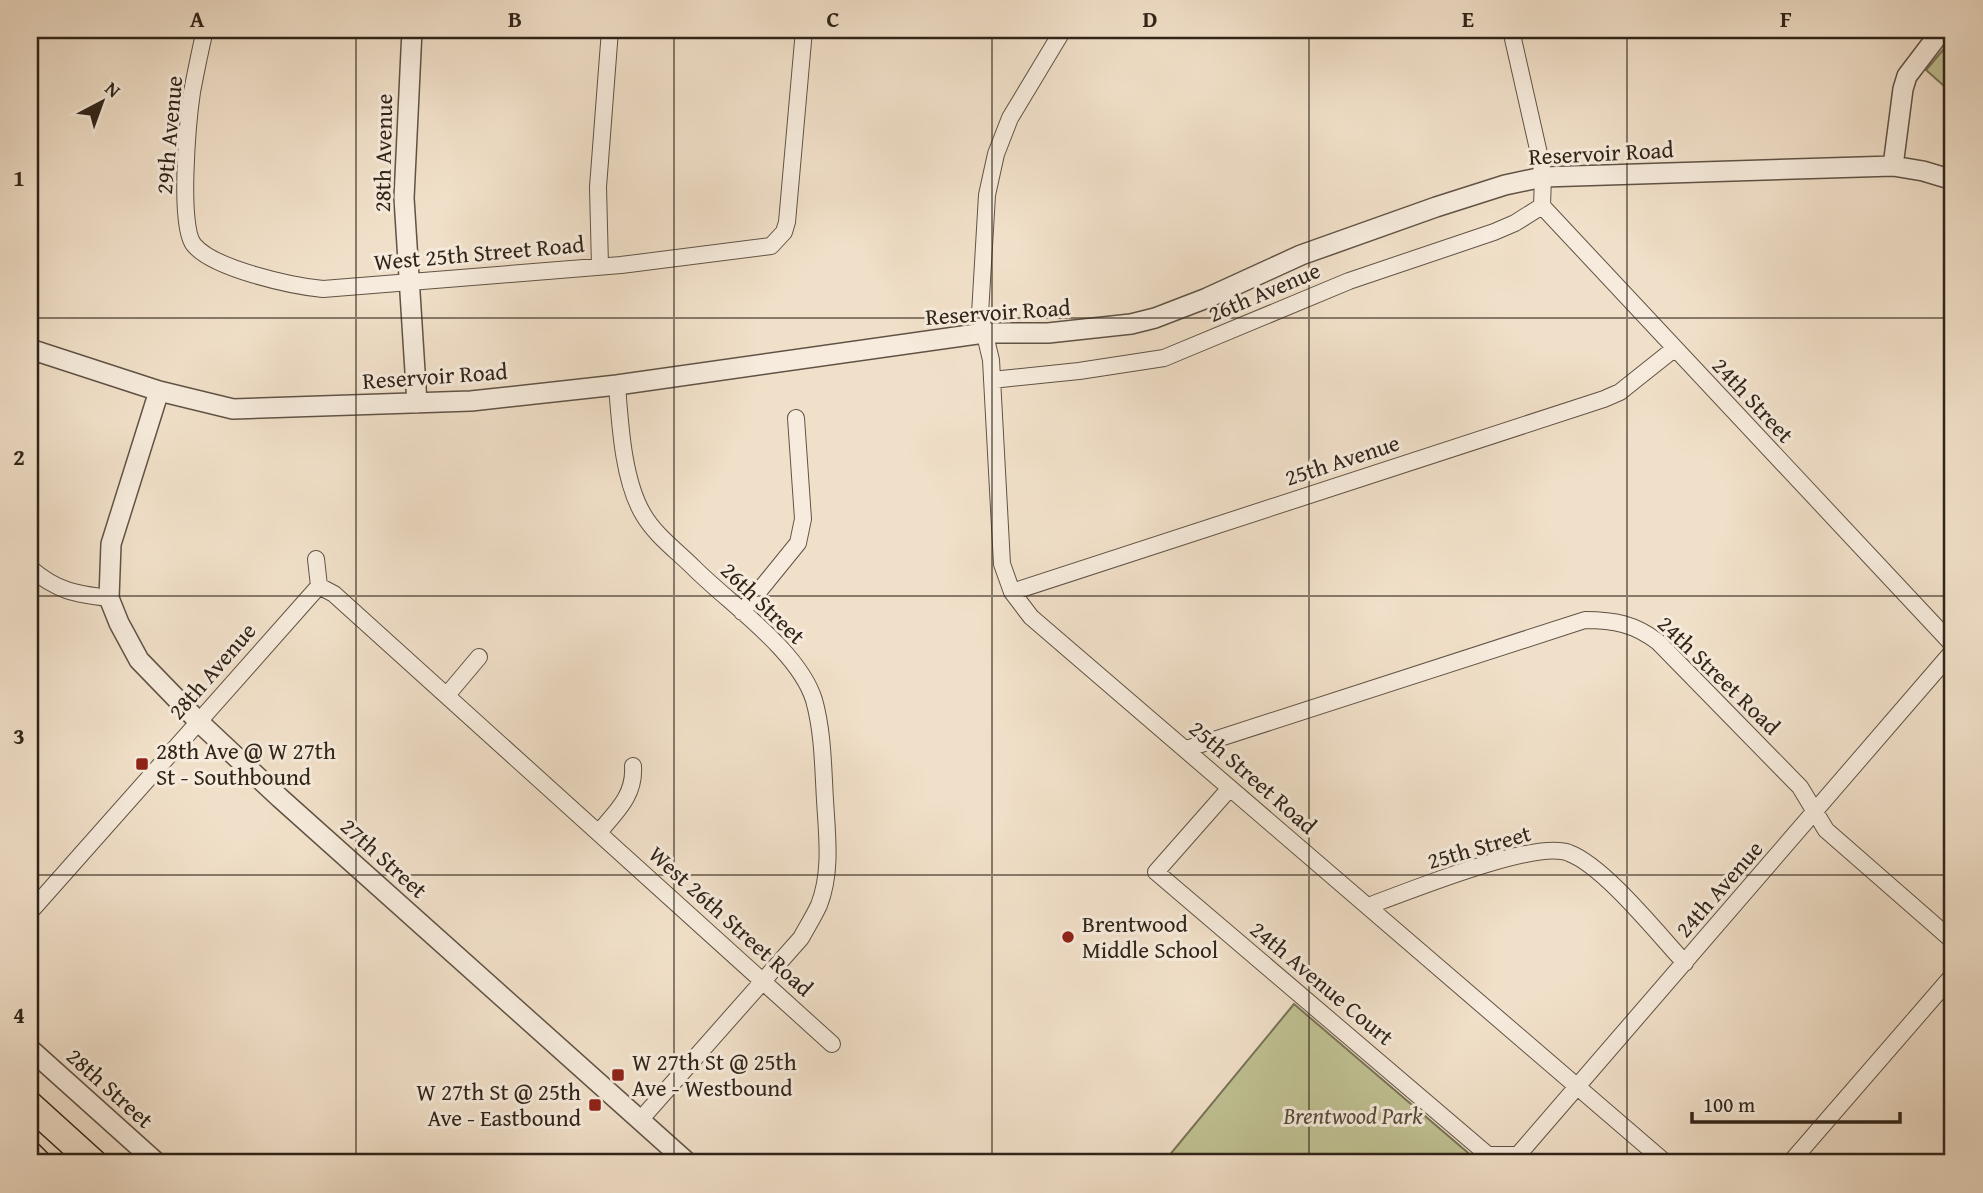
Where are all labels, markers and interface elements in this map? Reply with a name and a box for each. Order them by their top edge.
text: A [190,2,205,35]
text: B [508,2,522,35]
text: C [826,2,840,35]
text: D [1143,2,1158,35]
text: E [1462,2,1474,35]
text: F [1780,2,1792,35]
north arrow [66,66,136,136]
text: N [99,74,127,104]
street label: 29th Avenue [147,74,190,196]
street label: 28th Avenue [365,93,400,213]
street label: Reservoir Road [1528,132,1675,173]
text: 1 [13,161,25,194]
street label: West 25th Street Road [372,227,586,278]
street label: 26th Avenue [1203,253,1325,330]
street label: Reservoir Road [924,290,1072,333]
street label: 24th Street [1705,349,1802,450]
street label: Reservoir Road [361,354,509,397]
street label: 25th Avenue [1280,425,1403,494]
text: 2 [13,440,25,473]
street label: 26th Street [714,554,813,651]
street label: 24th Street Road [1650,607,1789,742]
street label: 28th Avenue [160,615,263,726]
street label: 25th Street Road [1182,712,1325,842]
text: 3 [13,719,25,752]
place label: 28th Ave @ W 27th St - Southbound [156,734,336,793]
marker: 28th Ave @ W 27th St - Southbound [134,756,150,772]
street label: 27th Street [334,810,435,906]
street label: 25th Street [1423,816,1535,877]
street label: 24th Avenue [1667,833,1770,944]
street label: West 26th Street Road [642,838,821,1004]
place label: Brentwood Middle School [1082,907,1218,966]
street label: 24th Avenue Court [1243,913,1401,1053]
marker: Brentwood Middle School [1060,929,1076,945]
text: 4 [13,998,25,1031]
street label: 28th Street [60,1040,161,1136]
place label: W 27th St @ 25th Ave - Westbound [632,1045,797,1104]
marker: W 27th St @ 25th Ave - Westbound [610,1067,626,1083]
place label: W 27th St @ 25th Ave - Eastbound [416,1075,582,1134]
scale bar [1692,1081,1901,1125]
text: 100 m [1703,1089,1755,1120]
marker: W 27th St @ 25th Ave - Eastbound [587,1097,603,1113]
park label: Brentwood Park [1283,1099,1423,1132]

